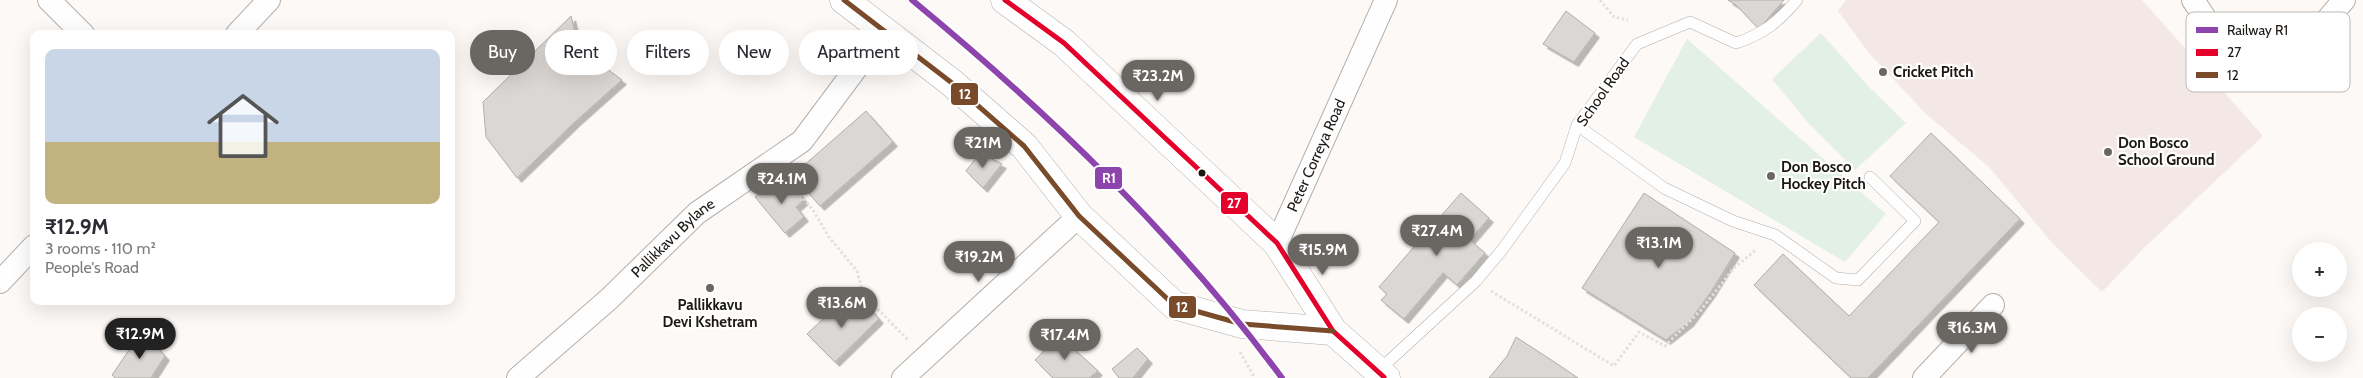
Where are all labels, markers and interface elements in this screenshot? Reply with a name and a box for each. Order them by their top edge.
legend [2186,12,2350,92]
text: Railway R1 [2227,21,2288,39]
chip: Buy [470,30,535,75]
chip: Rent [545,30,617,75]
chip: Filters [627,30,709,75]
chip: New [719,30,789,75]
chip: Apartment [799,30,918,75]
text: 27 [2227,43,2241,61]
street label: School Road [1573,54,1633,130]
pin: ₹23.2M [1117,59,1199,102]
place label: Cricket Pitch [1893,63,1973,81]
text: ₹23.2M [1132,66,1184,85]
marker: Cricket Pitch [1877,66,1889,78]
text: 12 [2227,66,2239,84]
icon: home [198,81,288,171]
line badge: 12 [950,82,979,106]
text: 12 [959,85,971,103]
street label: Peter Correya Road [1283,96,1349,215]
pin: ₹21M [953,126,1013,169]
text: ₹21M [965,133,1001,152]
place label: Don Bosco School Ground [2118,134,2215,169]
marker: Don Bosco School Ground [2102,146,2114,158]
place label: Don Bosco Hockey Pitch [1781,158,1866,193]
pin: ₹24.1M [741,162,823,205]
line badge: R1 [1094,166,1123,190]
unlabelled marker [1197,168,1207,178]
text: ₹24.1M [757,169,807,188]
text: R1 [1102,169,1116,187]
marker: Don Bosco Hockey Pitch [1765,170,1777,182]
line badge: 27 [1220,191,1249,215]
street label: Pallikkavu Bylane [627,194,718,281]
text: 27 [1227,194,1242,212]
text: ₹12.9M [45,214,109,239]
pin: ₹27.4M [1396,214,1478,257]
text: ₹27.4M [1411,221,1463,240]
pin: ₹13.1M [1618,226,1700,269]
text: ₹13.1M [1636,233,1682,252]
pin: ₹15.9M [1282,234,1364,276]
text: 3 rooms · 110 m² [45,239,156,258]
pin: ₹19.2M [938,240,1020,283]
text: ₹15.9M [1299,240,1347,259]
map controls [2292,242,2347,362]
button: + [2292,242,2347,297]
text: ₹19.2M [955,247,1003,266]
text: People's Road [45,258,139,277]
marker: Pallikkavu Devi Kshetram [704,282,716,294]
pin: ₹13.6M [801,286,883,329]
text: ₹13.6M [817,293,867,312]
line badge: 12 [1168,295,1197,319]
place label: Pallikkavu Devi Kshetram [662,296,758,331]
text: 12 [1176,298,1188,316]
button: − [2292,307,2347,362]
pin: ₹16.3M [1931,312,2013,354]
pin: ₹12.9M [99,318,181,360]
pin: ₹17.4M [1024,318,1106,361]
text: ₹16.3M [1947,318,1997,337]
text: ₹12.9M [116,324,164,343]
text: ₹17.4M [1040,325,1090,344]

